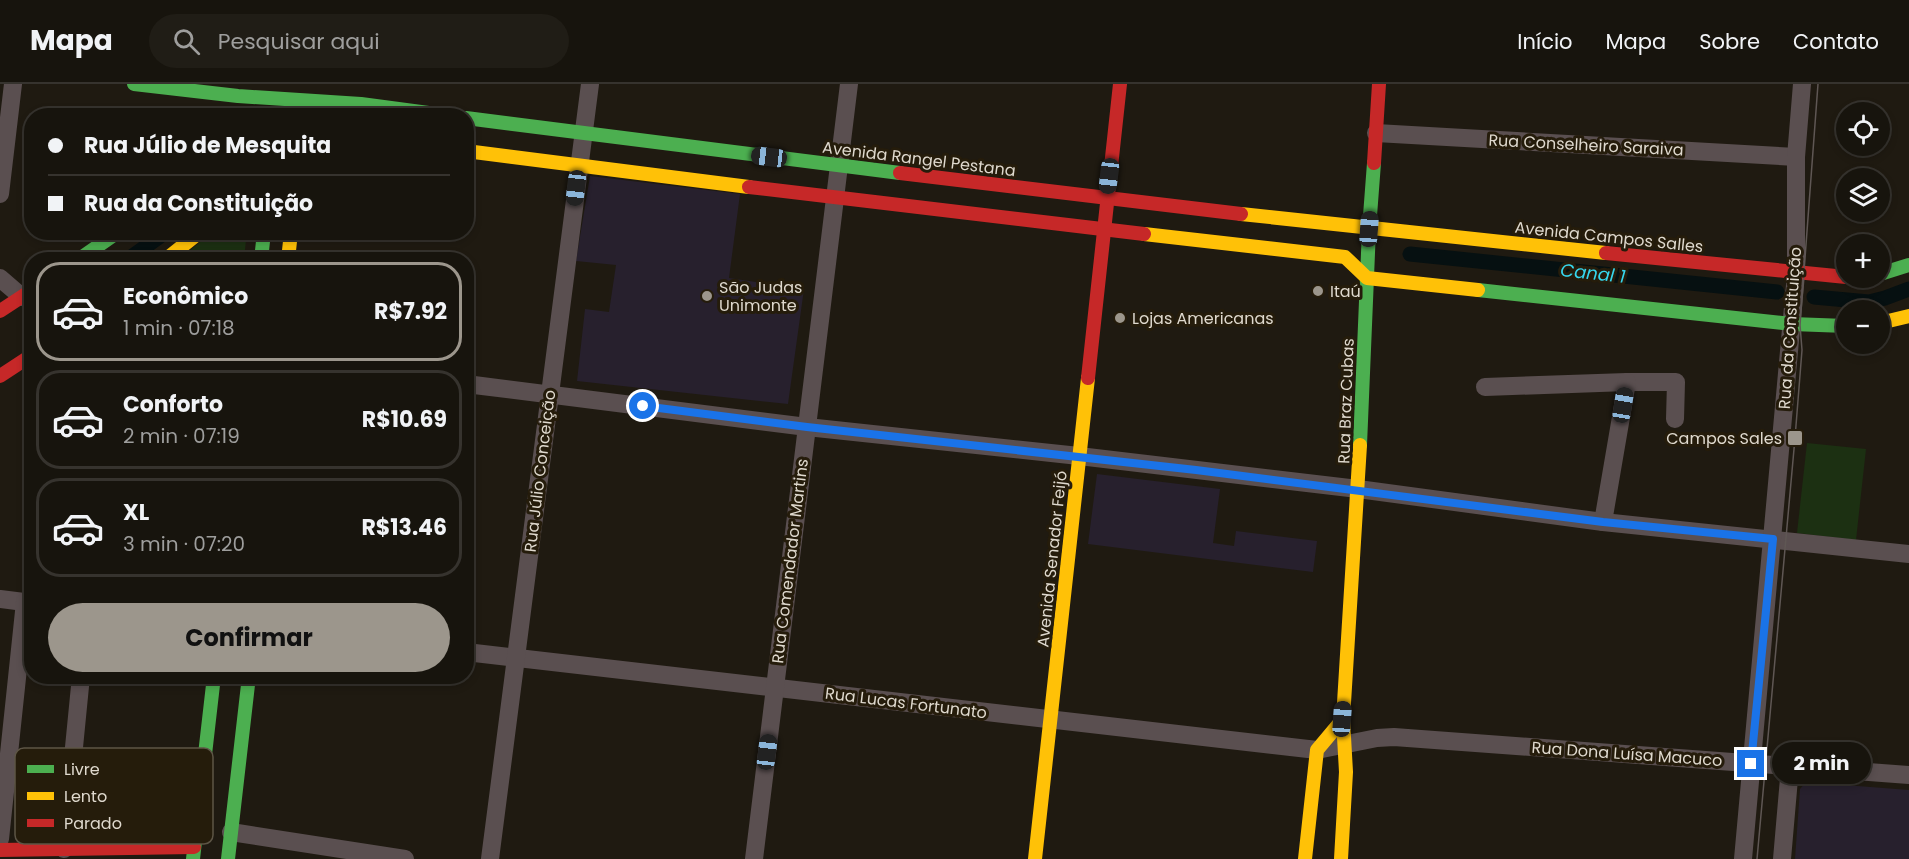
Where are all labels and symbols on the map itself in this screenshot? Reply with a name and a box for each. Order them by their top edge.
street label: Rua Conselheiro Saraiva [1488,128,1684,162]
street label: Avenida Rangel Pestana [821,136,1017,182]
car [750,146,788,168]
car [1098,157,1120,195]
car [565,169,587,207]
car [1359,210,1379,248]
street label: Avenida Campos Salles [1514,216,1704,258]
street label: Rua da Constituição [1773,246,1807,410]
water label: Canal 1 [1559,257,1627,289]
place label: São Judas Unimonte [719,276,802,317]
place label: Itaú [1330,280,1361,303]
marker: Itaú [1311,284,1325,298]
marker: São Judas Unimonte [700,289,714,303]
place label: Lojas Americanas [1132,307,1274,330]
marker: Lojas Americanas [1113,311,1127,325]
street label: Rua Braz Cubas [1332,338,1360,464]
car [1611,386,1635,424]
street label: Rua Júlio Conceição [519,389,561,553]
route start [629,392,656,419]
place label: Campos Sales [1666,427,1782,450]
marker: Campos Sales [1786,429,1804,447]
street label: Rua Comendador Martins [766,457,814,665]
street label: Avenida Senador Feijó [1031,470,1073,648]
street label: Rua Lucas Fortunato [824,682,988,724]
car [1332,700,1352,738]
car [756,733,778,771]
street label: Rua Dona Luísa Macuco [1531,736,1723,772]
callout: 2 min [1772,743,1871,785]
legend [15,748,213,844]
route end [1737,750,1764,777]
text: Livre [64,758,100,781]
text: Lento [64,785,107,808]
text: Parado [64,812,122,835]

